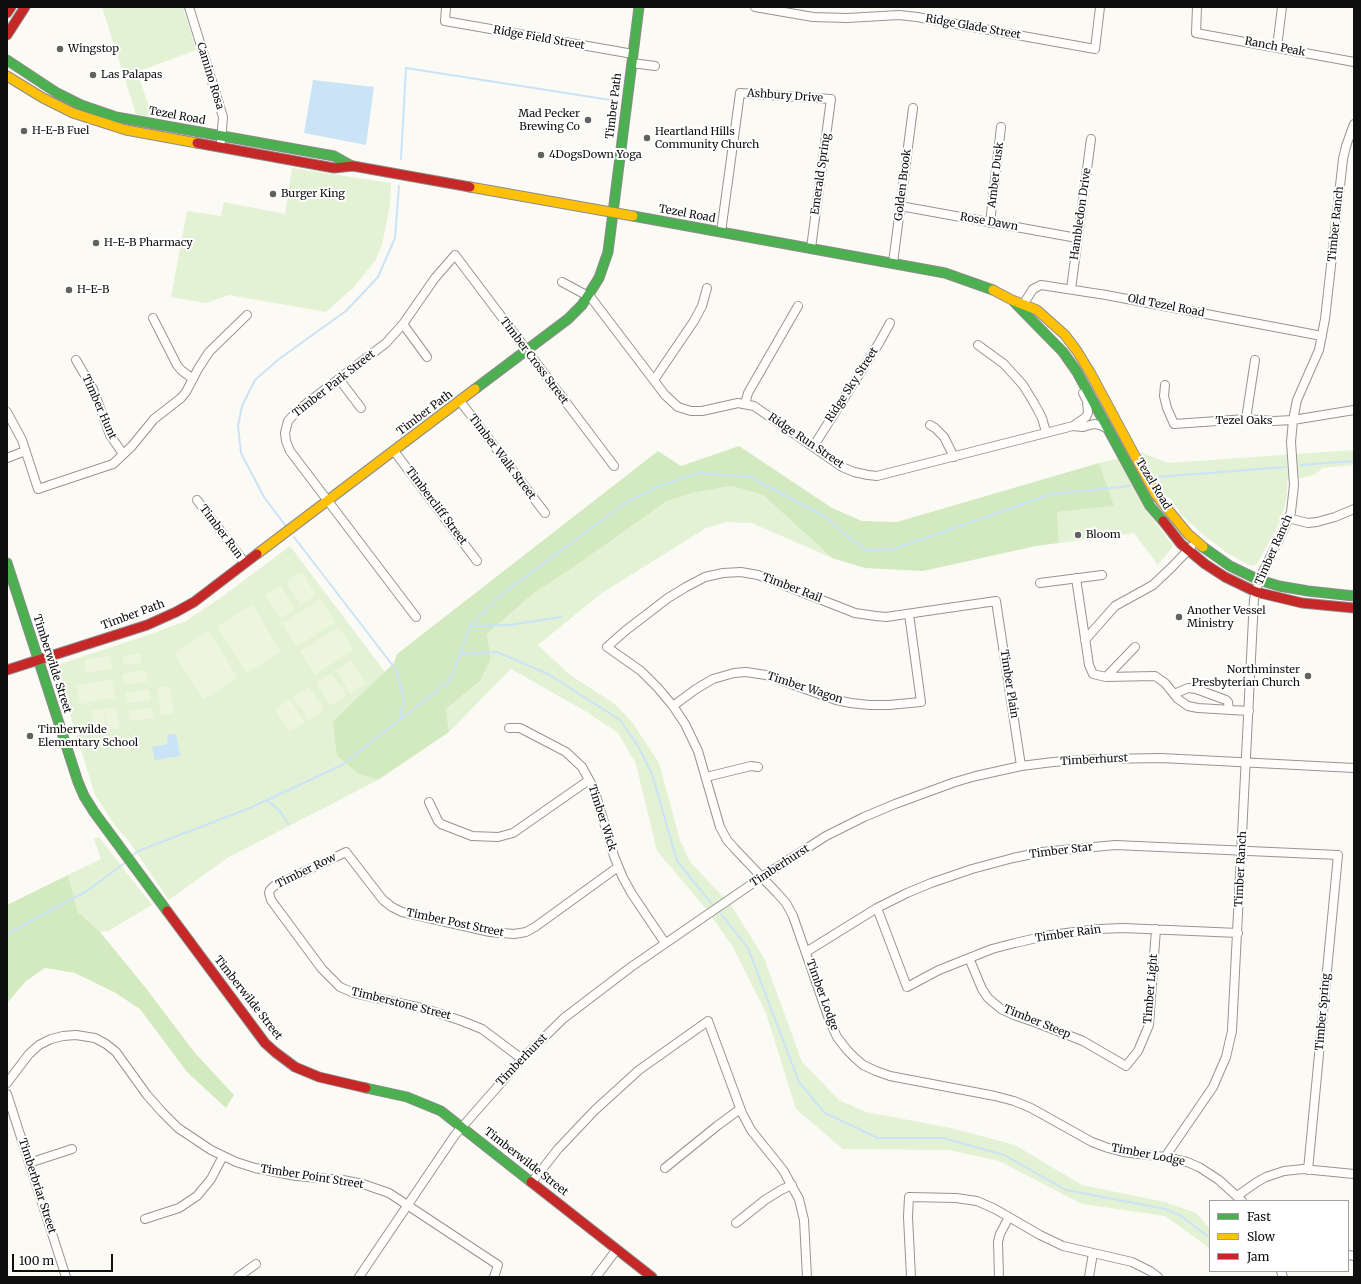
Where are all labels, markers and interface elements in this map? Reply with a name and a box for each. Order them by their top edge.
street label: Ridge Glade Street [924,12,1022,42]
street label: Ridge Field Street [492,23,586,53]
street label: Ranch Peak [1244,35,1306,59]
street label: Camino Rosa [194,41,226,111]
place label: Wingstop [68,42,119,56]
marker: Wingstop [55,44,65,54]
place label: Las Palapas [101,68,162,82]
marker: Las Palapas [88,70,98,80]
street label: Timber Path [603,72,625,140]
street label: Ashbury Drive [746,87,824,105]
street label: Tezel Road [148,105,206,127]
place label: Mad Pecker Brewing Co [518,107,580,133]
marker: Mad Pecker Brewing Co [583,115,593,125]
place label: H-E-B Fuel [32,124,89,138]
place label: Heartland Hills Community Church [655,125,759,151]
marker: H-E-B Fuel [19,126,29,136]
street label: Emerald Spring [809,132,833,216]
marker: Heartland Hills Community Church [642,133,652,143]
street label: Amber Dusk [985,141,1007,209]
place label: 4DogsDown Yoga [549,148,642,162]
street label: Golden Brook [892,148,914,222]
marker: 4DogsDown Yoga [536,150,546,160]
street label: Hambledon Drive [1068,167,1094,261]
street label: Timber Ranch [1325,186,1347,262]
place label: Burger King [281,187,345,201]
marker: Burger King [268,189,278,199]
street label: Tezel Road [658,203,716,225]
street label: Rose Dawn [959,210,1019,234]
place label: H-E-B Pharmacy [104,236,193,250]
marker: H-E-B Pharmacy [91,238,101,248]
place label: H-E-B [77,283,109,297]
marker: H-E-B [64,285,74,295]
street label: Old Tezel Road [1126,292,1206,320]
street label: Timber Cross Street [497,315,571,407]
street label: Ridge Sky Street [823,345,881,425]
street label: Timber Park Street [290,348,378,420]
street label: Timber Hunt [79,373,119,441]
street label: Timber Path [395,388,455,438]
street label: Ridge Run Street [766,411,846,471]
street label: Timber Walk Street [466,412,538,502]
street label: Tezel Oaks [1216,414,1272,428]
street label: Tezel Road [1133,456,1173,512]
street label: Timbercliff Street [402,464,470,548]
street label: Timber Run [197,503,245,561]
street label: Timber Ranch [1253,513,1295,587]
place label: Bloom [1086,528,1121,542]
marker: Bloom [1073,530,1083,540]
street label: Timber Rail [760,571,824,605]
street label: Timber Path [100,597,166,633]
place label: Another Vessel Ministry [1187,604,1266,630]
marker: Another Vessel Ministry [1174,612,1184,622]
street label: Timberwilde Street [30,613,74,715]
street label: Timber Plain [997,649,1021,719]
place label: Northminster Presbyterian Church [1192,663,1300,689]
street label: Timber Wagon [765,670,845,706]
marker: Northminster Presbyterian Church [1303,671,1313,681]
place label: Timberwilde Elementary School [38,723,138,749]
marker: Timberwilde Elementary School [25,731,35,741]
street label: Timberhurst [1060,752,1128,768]
street label: Timber Wick [585,783,619,853]
street label: Timber Ranch [1232,831,1250,907]
street label: Timber Star [1029,841,1093,861]
street label: Timberhurst [748,842,812,890]
street label: Timber Row [274,851,338,891]
street label: Timber Post Street [405,906,505,940]
street label: Timber Rain [1034,923,1102,945]
street label: Timberwilde Street [211,953,285,1043]
street label: Timber Light [1141,953,1161,1025]
street label: Timber Lodge [803,958,841,1032]
street label: Timber Spring [1313,973,1333,1051]
street label: Timberstone Street [350,985,452,1023]
street label: Timber Steep [1002,1003,1072,1041]
street label: Timberhurst [494,1031,550,1089]
street label: Timberwilde Street [481,1125,571,1199]
street label: Timberbriar Street [15,1137,59,1235]
street label: Timber Lodge [1110,1141,1186,1169]
street label: Timber Point Street [259,1162,365,1192]
legend [1209,1200,1349,1272]
text: Fast [1247,1209,1271,1224]
text: Slow [1247,1229,1275,1244]
scale bar [14,1246,115,1272]
text: Jam [1247,1249,1269,1264]
text: 100 m [19,1253,54,1268]

